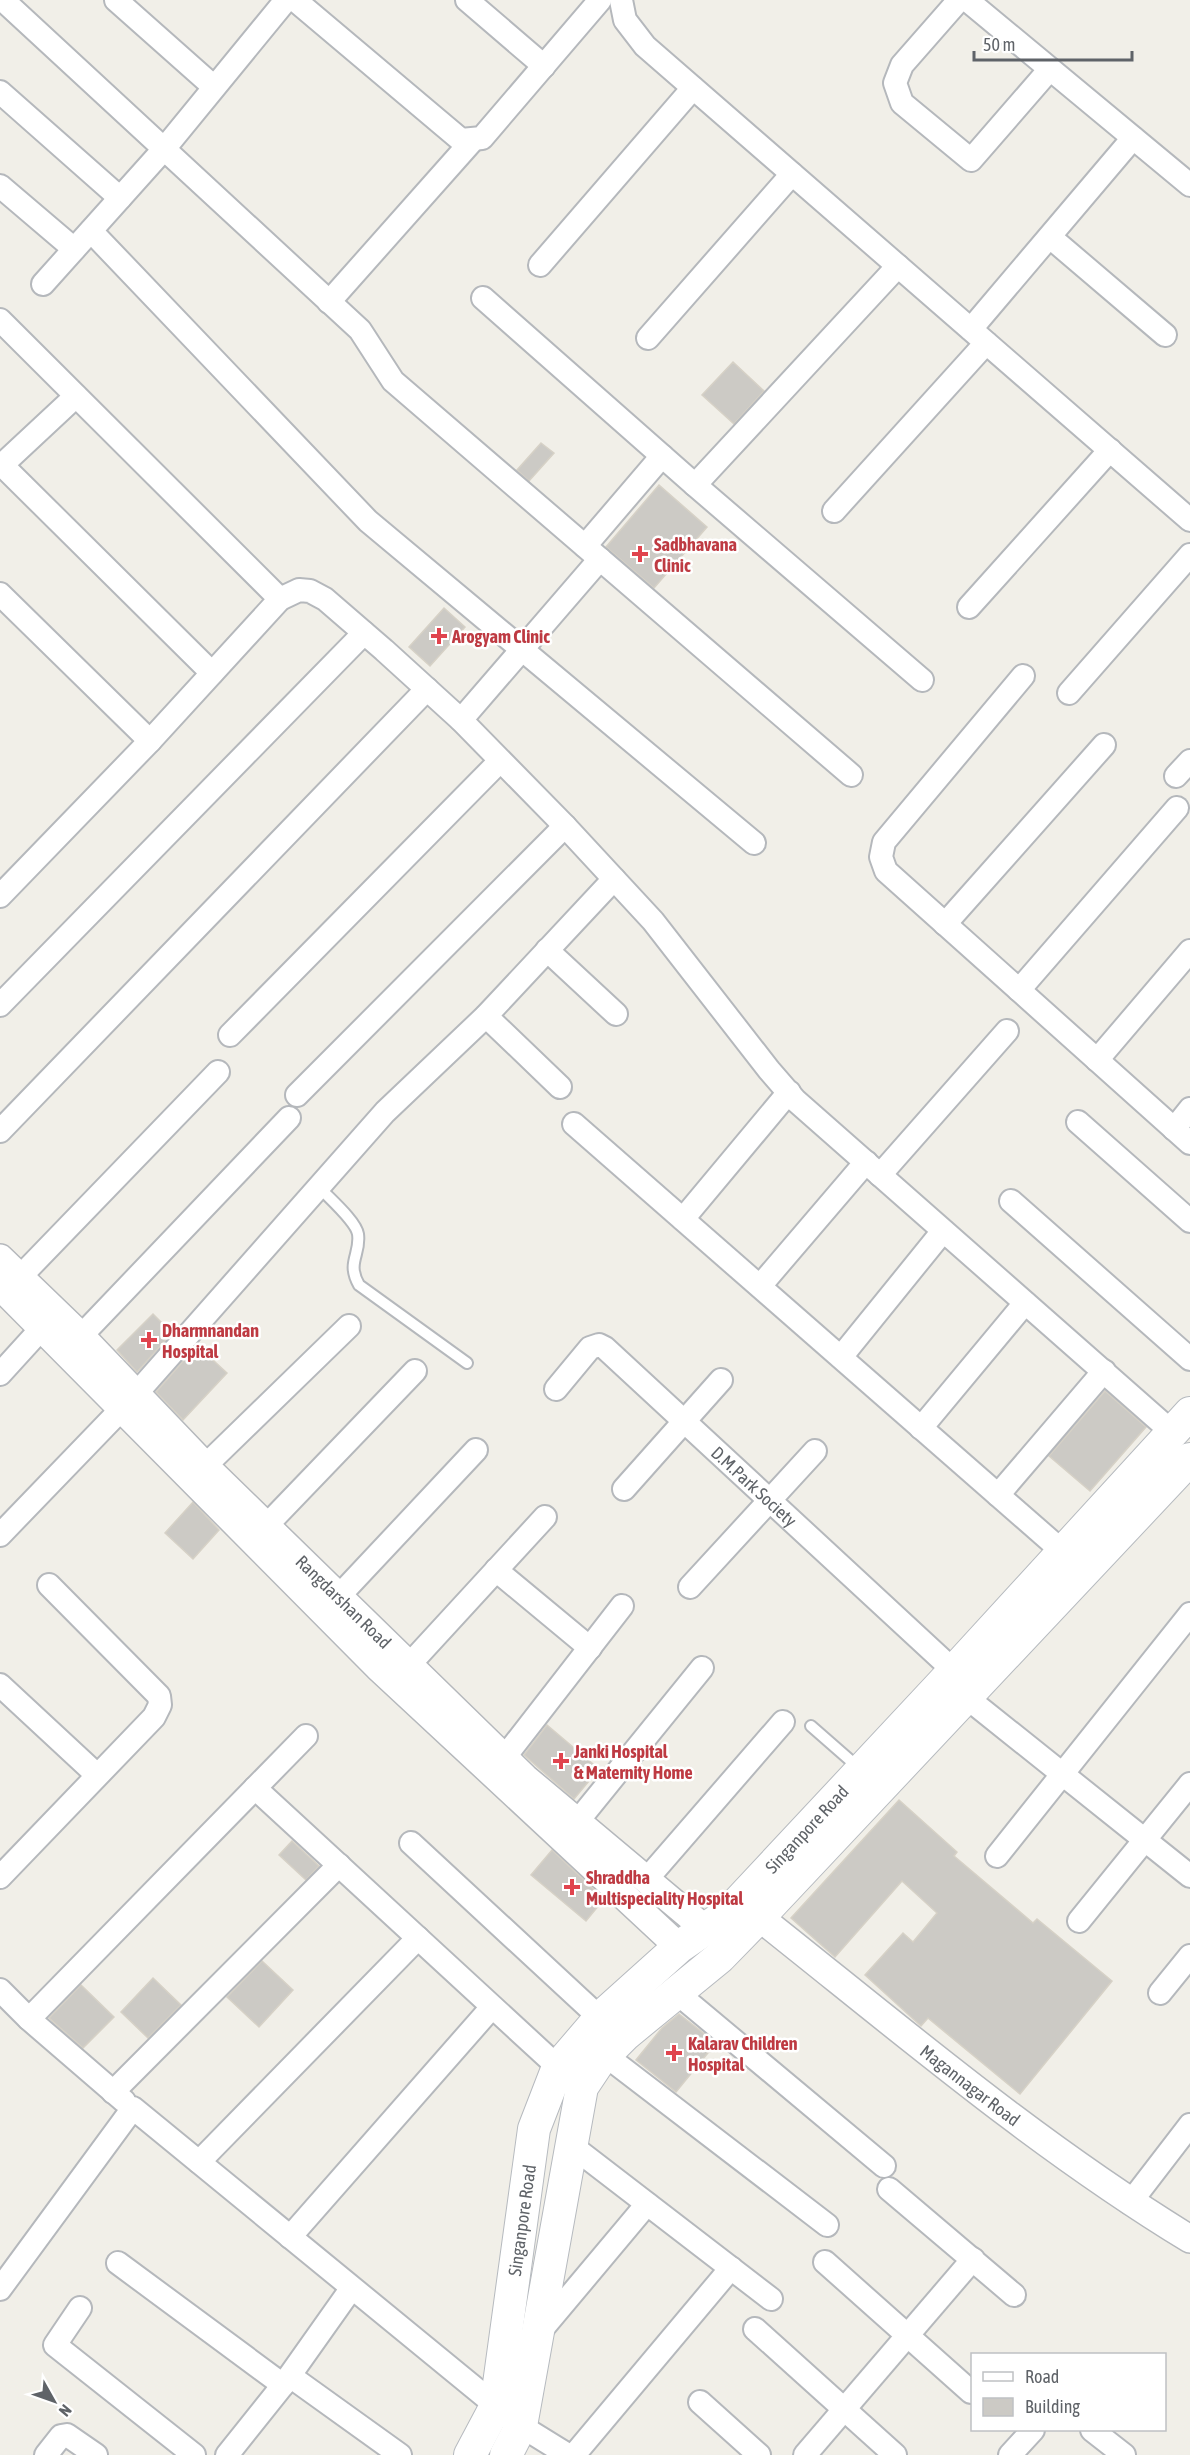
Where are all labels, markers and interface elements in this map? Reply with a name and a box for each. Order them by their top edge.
scale bar [974,24,1132,62]
text: 50 m [983,34,1015,55]
place label: Sadbhavana Clinic [654,534,737,576]
marker: Sadbhavana Clinic [631,545,649,563]
place label: Arogyam Clinic [451,626,550,647]
marker: Arogyam Clinic [430,627,448,645]
place label: Dharmnandan Hospital [162,1320,259,1362]
marker: Dharmnandan Hospital [140,1331,158,1349]
street label: D.M.Park Society [707,1442,801,1531]
street label: Rangdarshan Road [292,1550,396,1652]
place label: Janki Hospital & Maternity Home [573,1741,693,1783]
marker: Janki Hospital & Maternity Home [552,1752,570,1770]
street label: Singanpore Road [760,1781,852,1877]
place label: Shraddha Multispeciality Hospital [586,1867,743,1909]
marker: Shraddha Multispeciality Hospital [563,1878,581,1896]
place label: Kalarav Children Hospital [688,2033,798,2075]
street label: Magannagar Road [916,2040,1024,2130]
marker: Kalarav Children Hospital [665,2044,683,2062]
street label: Singanpore Road [503,2163,540,2277]
legend [971,2353,1166,2431]
text: Road [1025,2366,1059,2387]
north arrow [24,2371,84,2431]
text: Building [1025,2396,1080,2417]
text: N [56,2401,75,2420]

